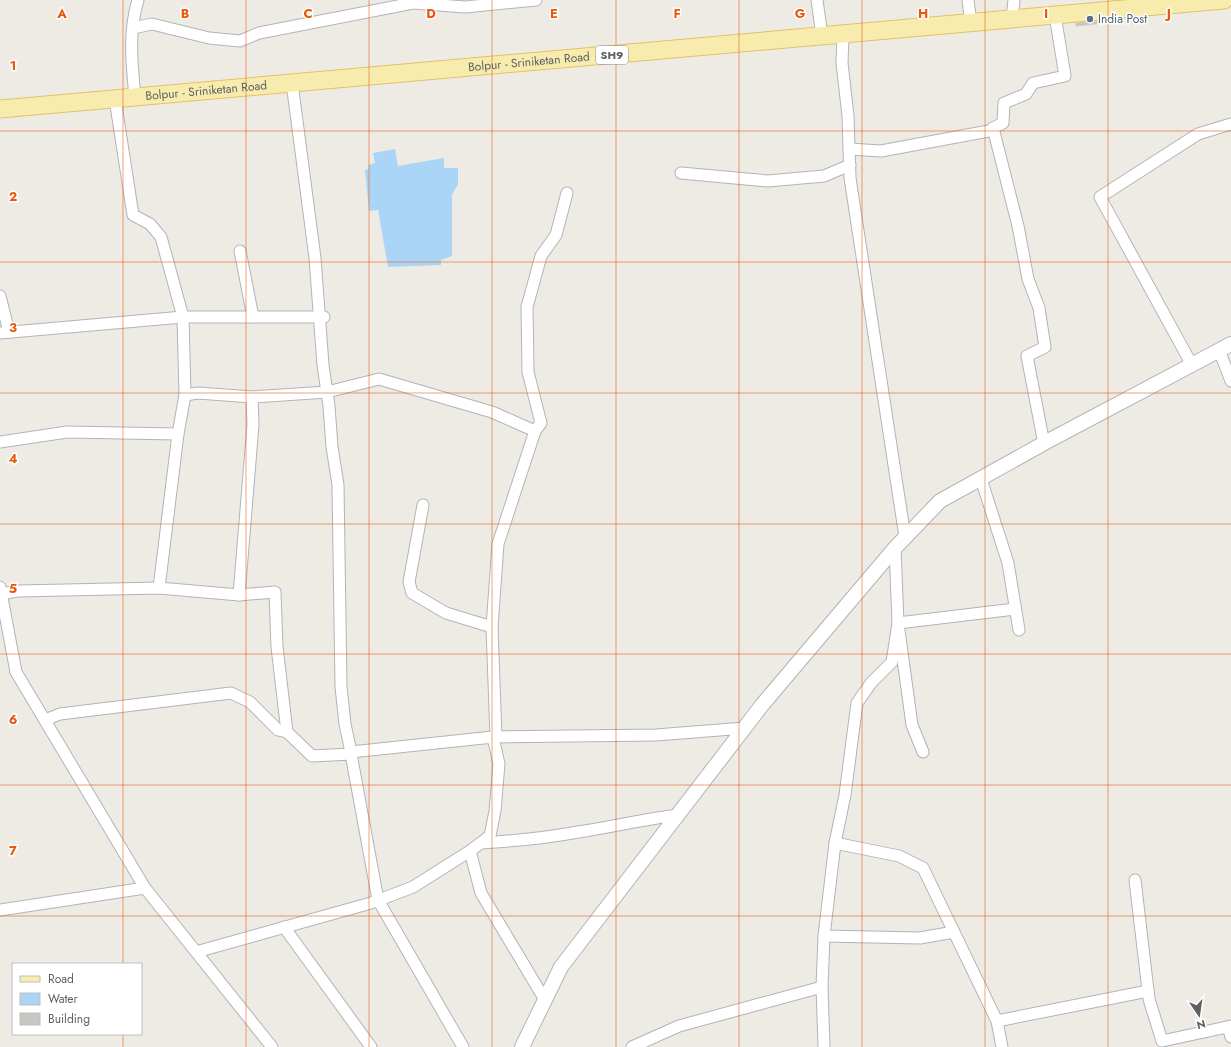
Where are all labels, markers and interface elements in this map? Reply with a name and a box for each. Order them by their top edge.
text: A [56,4,67,23]
text: B [181,4,190,23]
text: C [303,4,313,23]
text: D [426,4,436,23]
text: E [550,4,558,23]
text: F [673,4,681,23]
text: G [795,4,806,23]
text: H [918,4,928,23]
text: I [1044,4,1048,23]
text: J [1164,4,1171,23]
place label: India Post [1098,10,1147,28]
marker: India Post [1085,14,1095,24]
road number: SH9 [596,46,628,64]
street label: Bolpur - Sriniketan Road [467,48,591,76]
text: 1 [10,56,16,75]
street label: Bolpur - Sriniketan Road [145,76,268,105]
text: 2 [9,187,17,206]
text: 3 [9,318,17,337]
text: 4 [8,449,18,468]
text: 5 [9,579,17,598]
text: 6 [9,710,18,729]
text: 7 [9,841,17,860]
legend [12,963,142,1035]
text: Road [48,970,74,988]
text: Water [48,990,79,1008]
north arrow [1179,995,1219,1035]
text: Building [48,1010,90,1028]
text: N [1195,1016,1207,1034]

